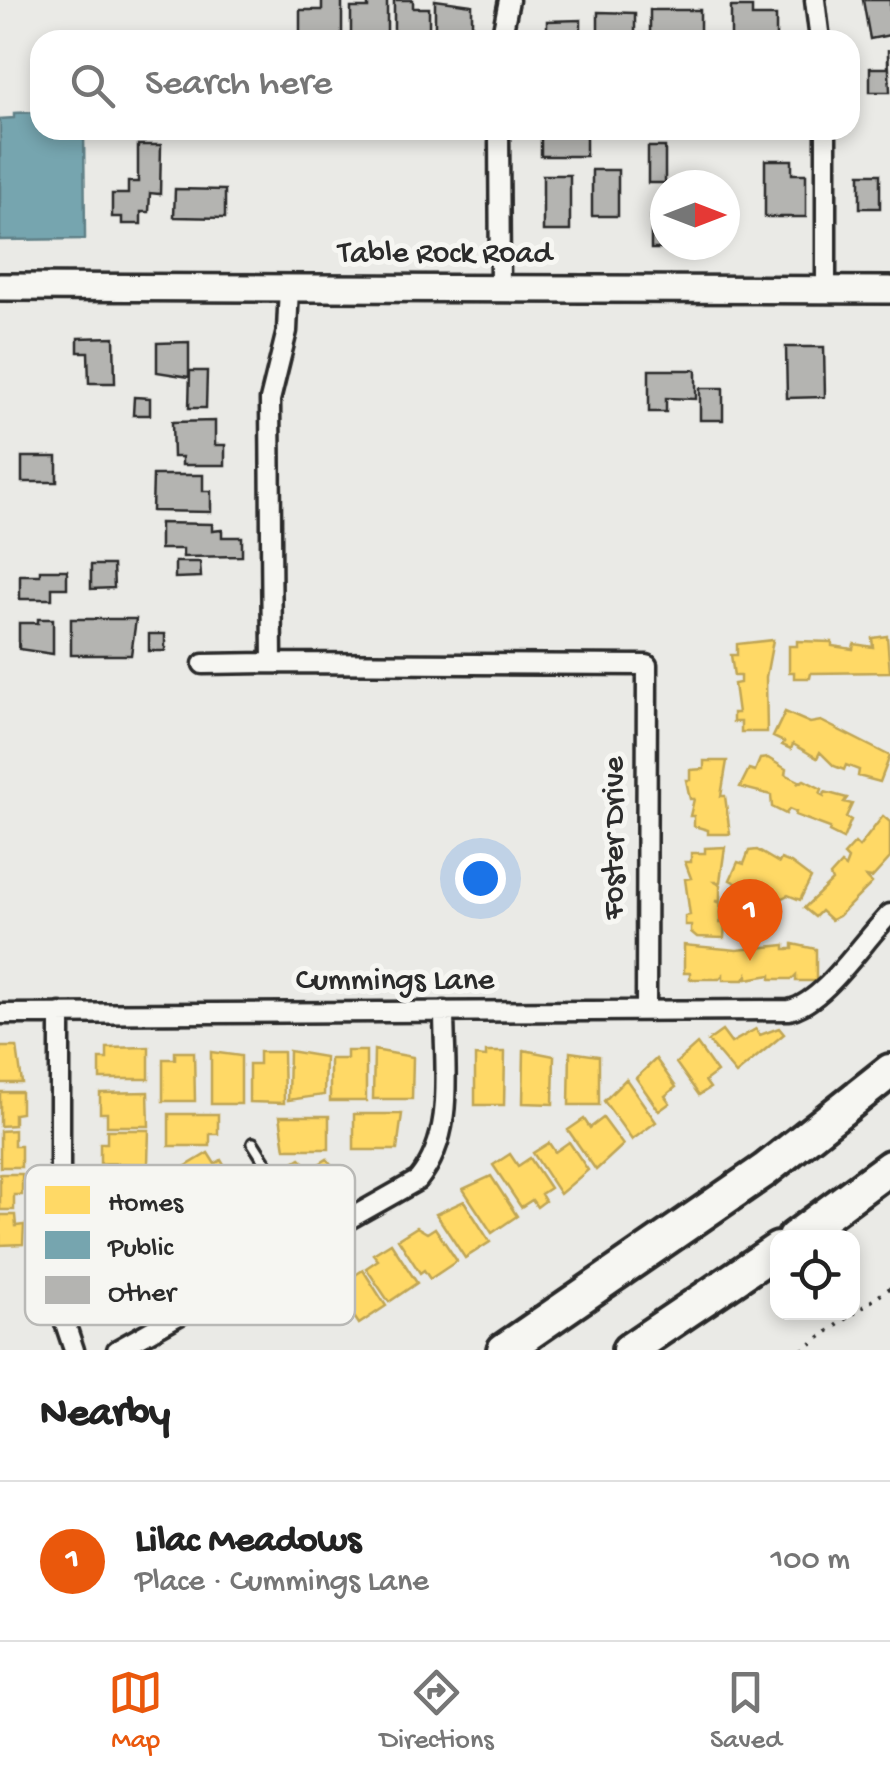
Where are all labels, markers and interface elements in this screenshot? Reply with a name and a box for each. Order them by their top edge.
search box [30,30,860,140]
icon: search [65,58,120,113]
text: Search here [145,63,332,107]
north arrow [650,170,740,260]
street label: Table Rock Road [336,236,554,274]
street label: Foster Drive [597,756,635,921]
your location [455,853,506,904]
pin: 1 [718,878,782,961]
street label: Cummings Lane [296,963,495,1001]
legend [25,1165,355,1325]
text: Homes [108,1188,184,1221]
map controls [770,1230,860,1320]
button: locate [770,1230,860,1320]
text: Public [107,1233,175,1266]
text: Other [108,1278,178,1311]
text: Nearby [40,1391,170,1440]
text: Lilac Meadows [135,1520,361,1564]
text: 1 [66,1542,79,1580]
text: 100 m [770,1542,850,1580]
text: Place · Cummings Lane [135,1564,429,1602]
tab: Map [108,1665,163,1758]
tab: Directions [380,1665,494,1758]
tab: Saved [710,1665,782,1758]

